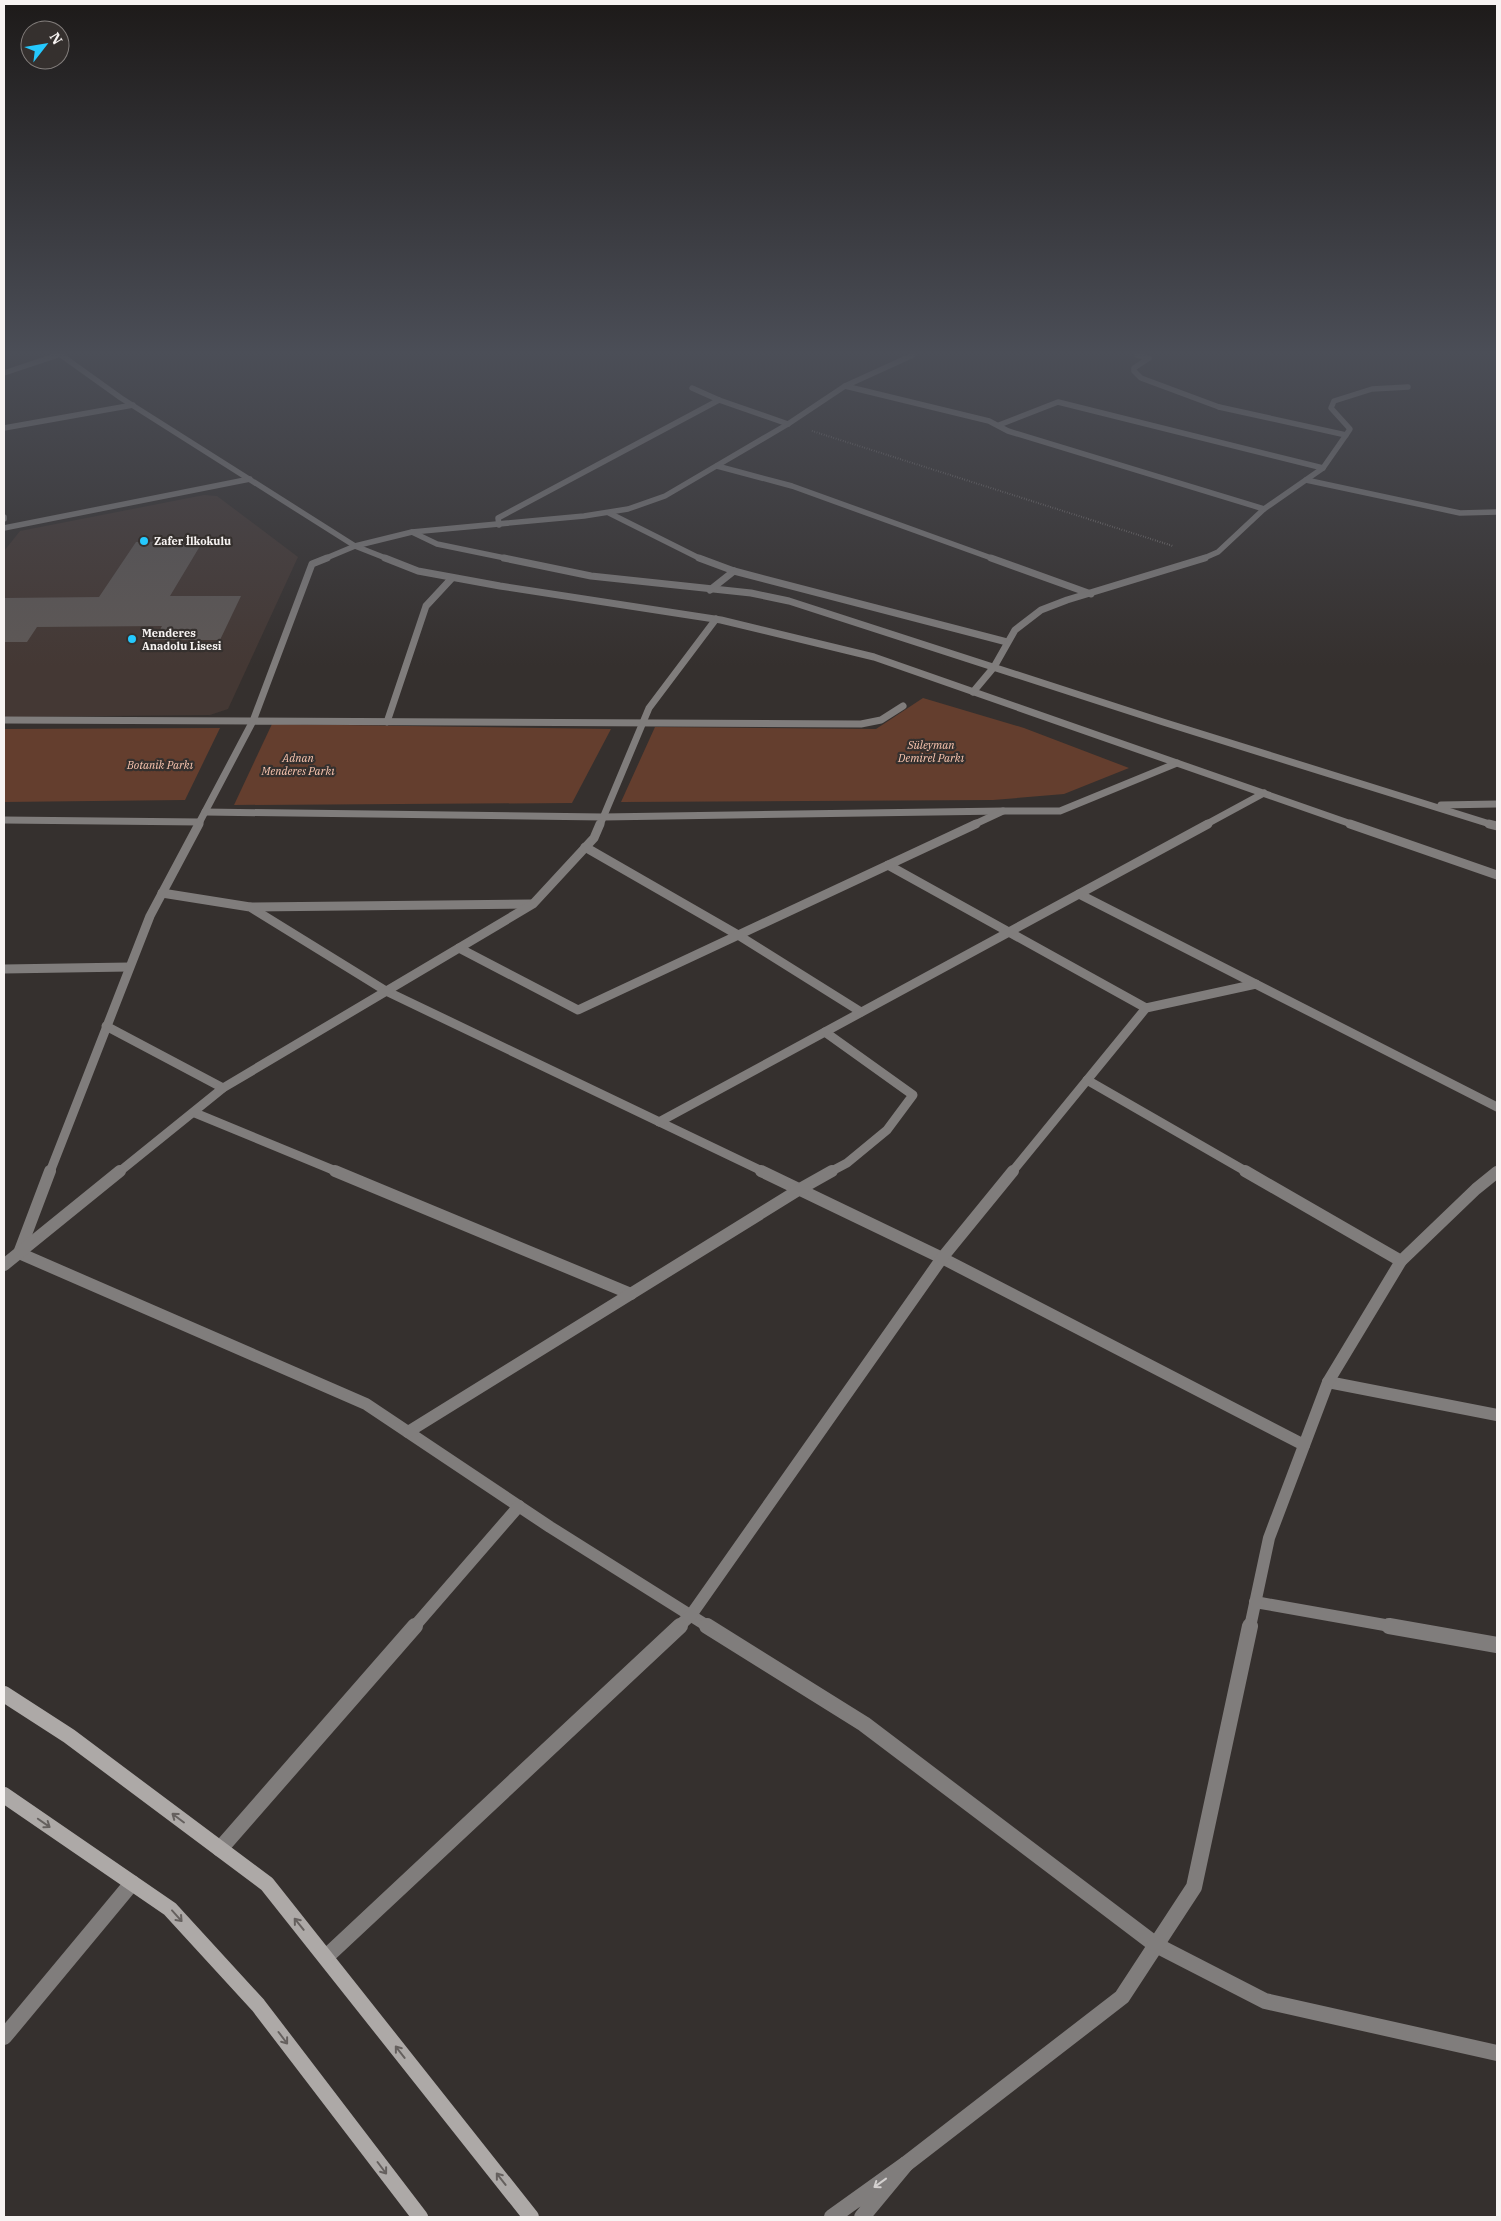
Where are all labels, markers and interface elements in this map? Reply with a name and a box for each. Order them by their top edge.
north arrow [20,20,70,70]
text: N [46,29,67,48]
place label: Zafer İlkokulu [154,534,231,548]
marker: Zafer İlkokulu [138,535,150,547]
place label: Menderes Anadolu Lisesi [142,626,222,653]
marker: Menderes Anadolu Lisesi [126,633,138,645]
park label: Süleyman Demirel Parkı [897,738,965,765]
park label: Adnan Menderes Parkı [260,751,335,778]
park label: Botanik Parkı [126,758,194,772]
one-way arrow [172,1812,185,1823]
one-way arrow [36,1818,50,1828]
one-way arrow [171,1909,183,1922]
one-way arrow [294,1918,305,1931]
one-way arrow [278,2031,289,2044]
one-way arrow [395,2045,406,2058]
one-way arrow [377,2161,387,2175]
one-way arrow [496,2173,507,2186]
one-way arrow [874,2177,887,2188]

